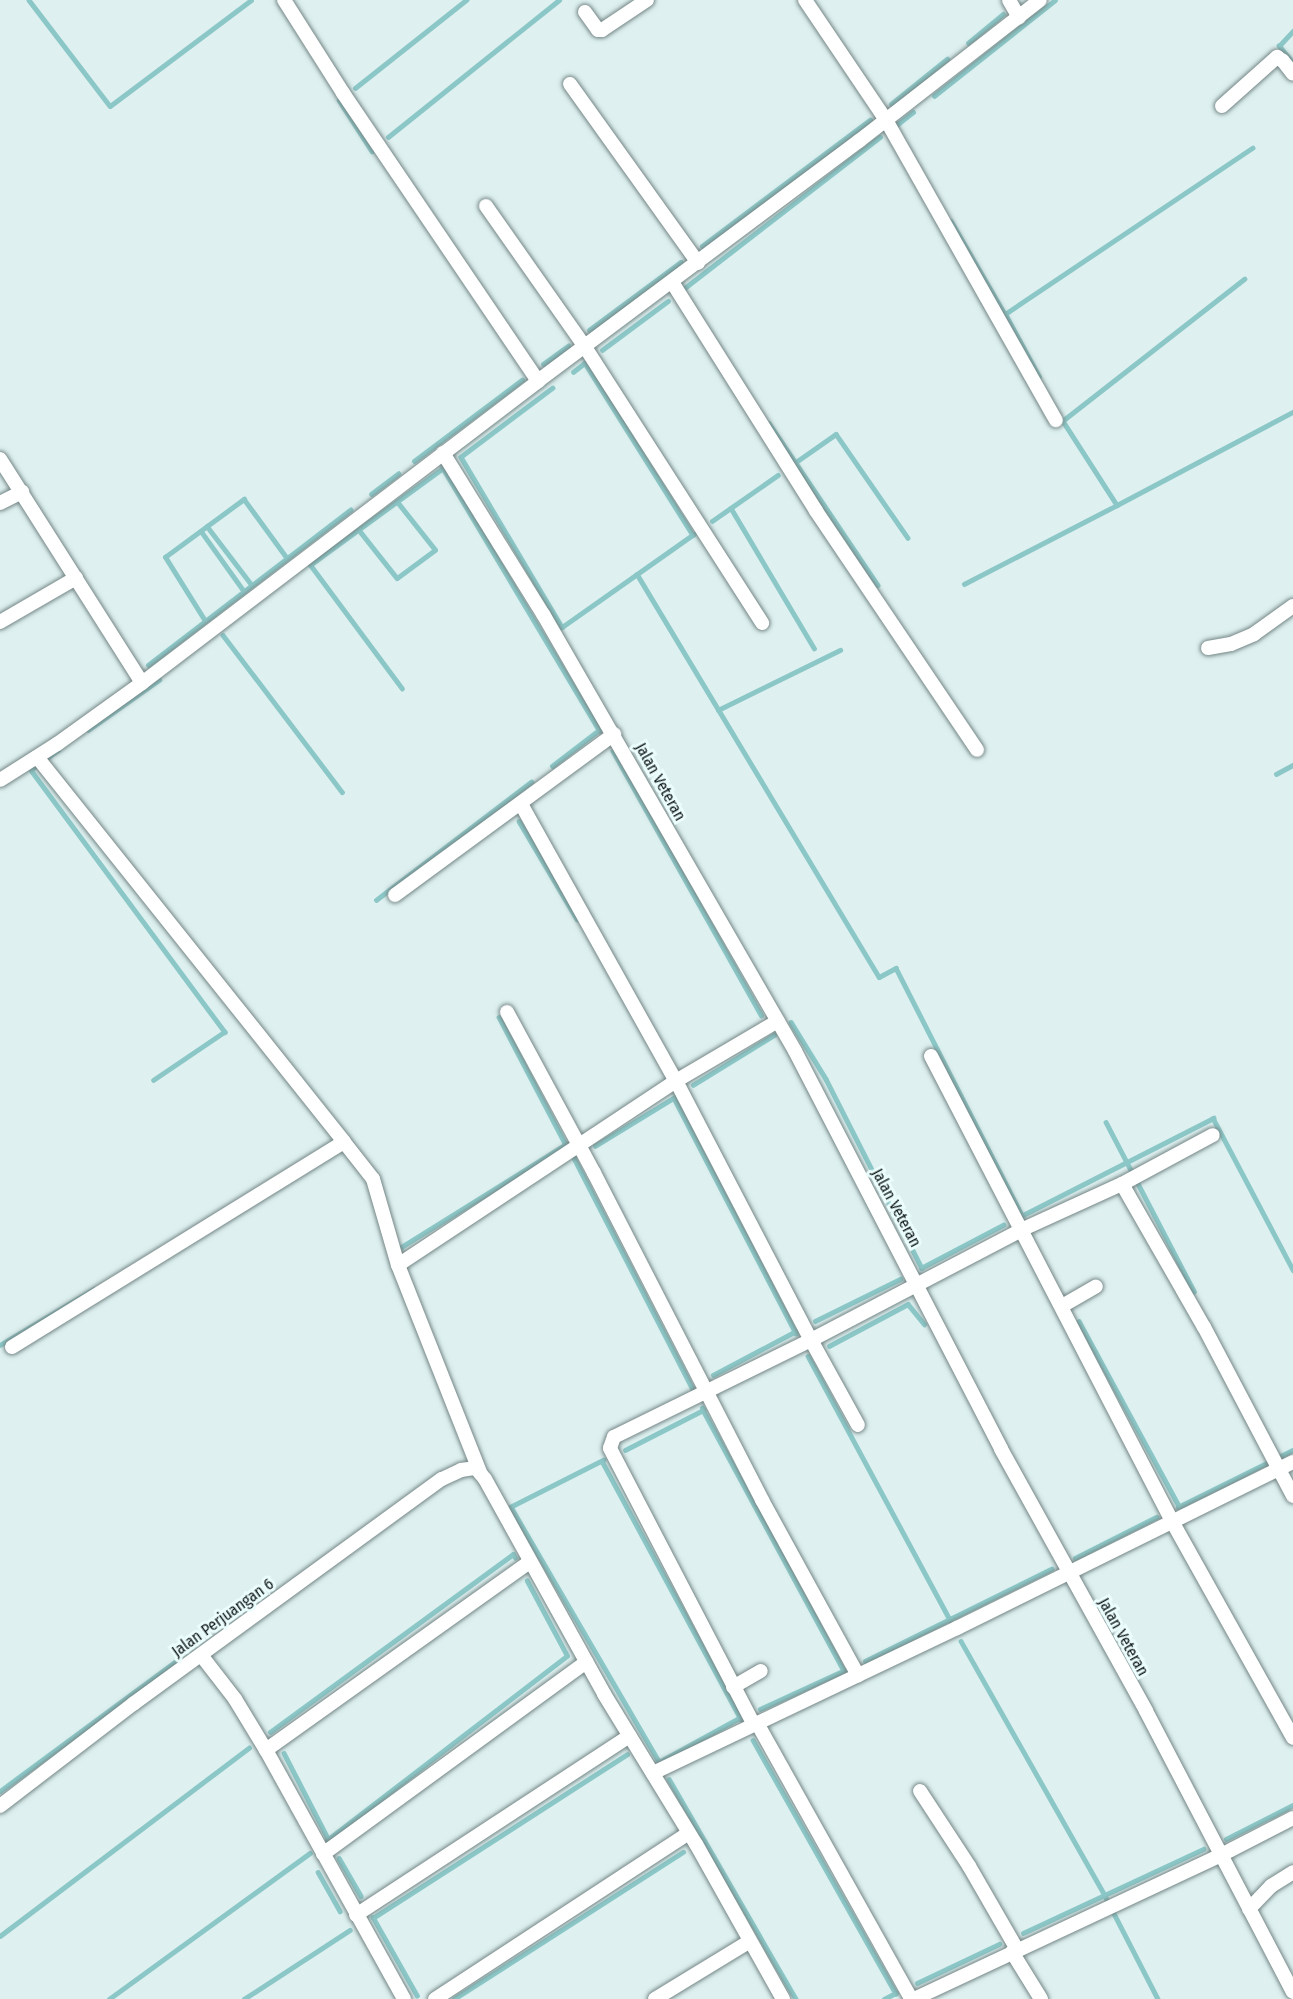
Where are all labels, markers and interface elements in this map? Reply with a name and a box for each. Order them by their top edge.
street label: Jalan Veteran [631,740,689,824]
street label: Jalan Veteran [867,1165,925,1251]
street label: Jalan Perjuangan 6 [168,1575,278,1661]
street label: Jalan Veteran [1094,1595,1152,1679]

